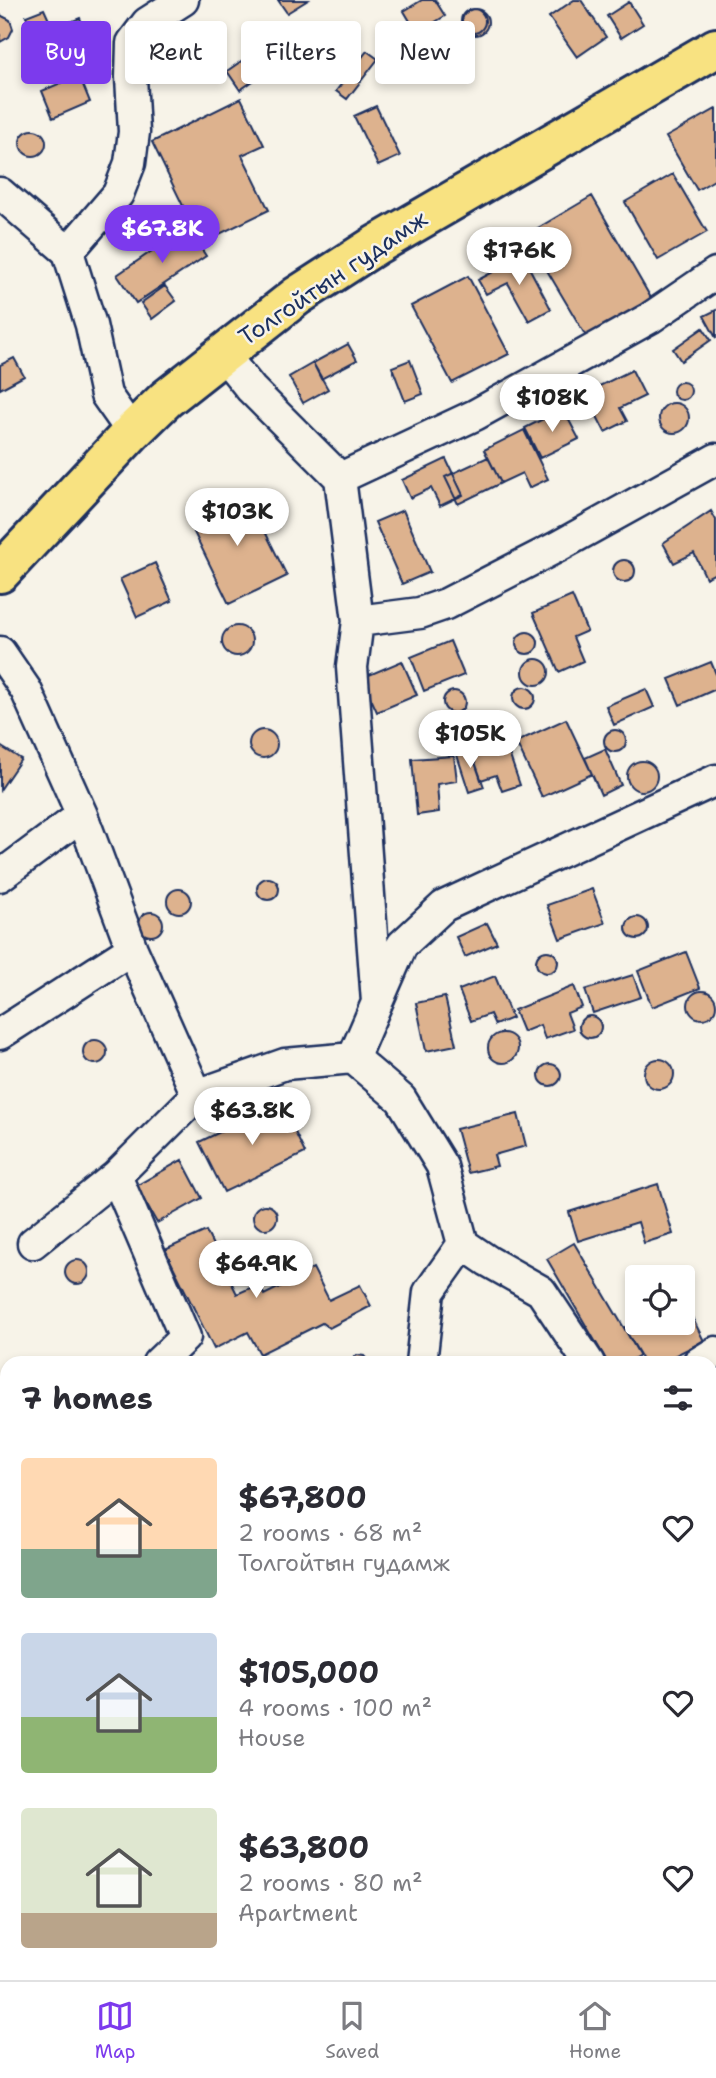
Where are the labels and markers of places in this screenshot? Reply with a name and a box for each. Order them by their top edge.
pin: $67.8K [105,205,219,265]
pin: $176K [470,228,568,287]
pin: $108K [503,374,601,434]
pin: $103K [188,489,286,548]
pin: $105K [421,710,519,770]
pin: $63.8K [195,1088,309,1147]
pin: $64.9K [199,1240,313,1300]

